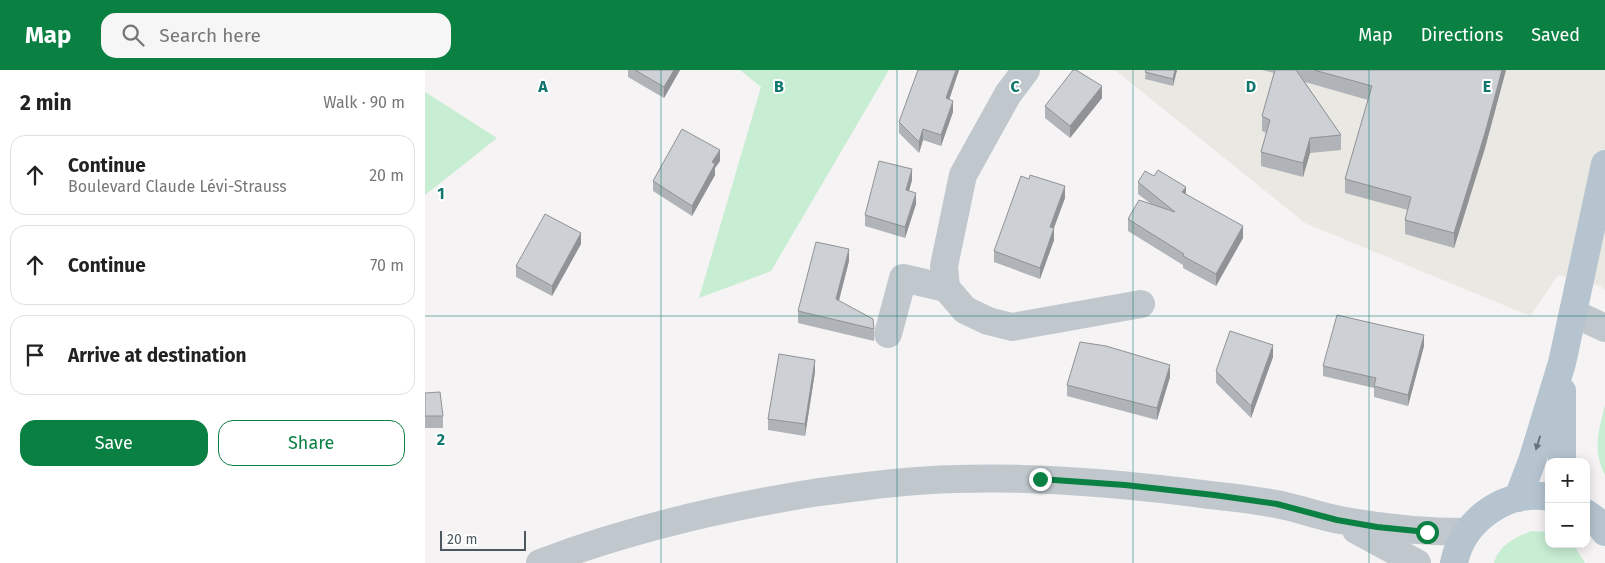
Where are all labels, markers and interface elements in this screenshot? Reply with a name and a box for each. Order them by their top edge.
search box [101,13,451,58]
text: Map [25,21,71,49]
icon: search [119,21,147,49]
text: Search here [159,24,261,47]
text: Map [1358,24,1393,46]
text: Directions [1421,24,1503,46]
text: Saved [1531,24,1580,46]
text: A [537,77,548,96]
text: B [774,77,784,96]
text: C [1010,77,1020,96]
text: D [1246,77,1256,96]
text: E [1483,77,1491,96]
text: 2 min [20,90,72,116]
text: Walk · 90 m [323,93,405,112]
text: Continue [68,154,146,177]
icon: ahead [21,161,49,189]
text: 20 m [369,166,404,185]
text: Boulevard Claude Lévi-Strauss [68,177,287,196]
text: 1 [437,184,445,203]
icon: ahead [21,251,49,279]
text: Continue [68,254,146,277]
text: 70 m [370,256,404,275]
icon: arrive [21,341,49,369]
text: Arrive at destination [68,344,247,367]
button: Save [20,420,208,466]
button: Share [218,420,405,466]
text: 2 [437,430,445,449]
one-way arrow [1533,435,1541,450]
map controls [1545,458,1590,548]
button: + [1545,458,1590,503]
route end [1029,468,1052,491]
button: − [1545,503,1590,548]
route start [1416,521,1439,544]
scale bar [440,528,526,551]
text: 20 m [447,531,477,548]

